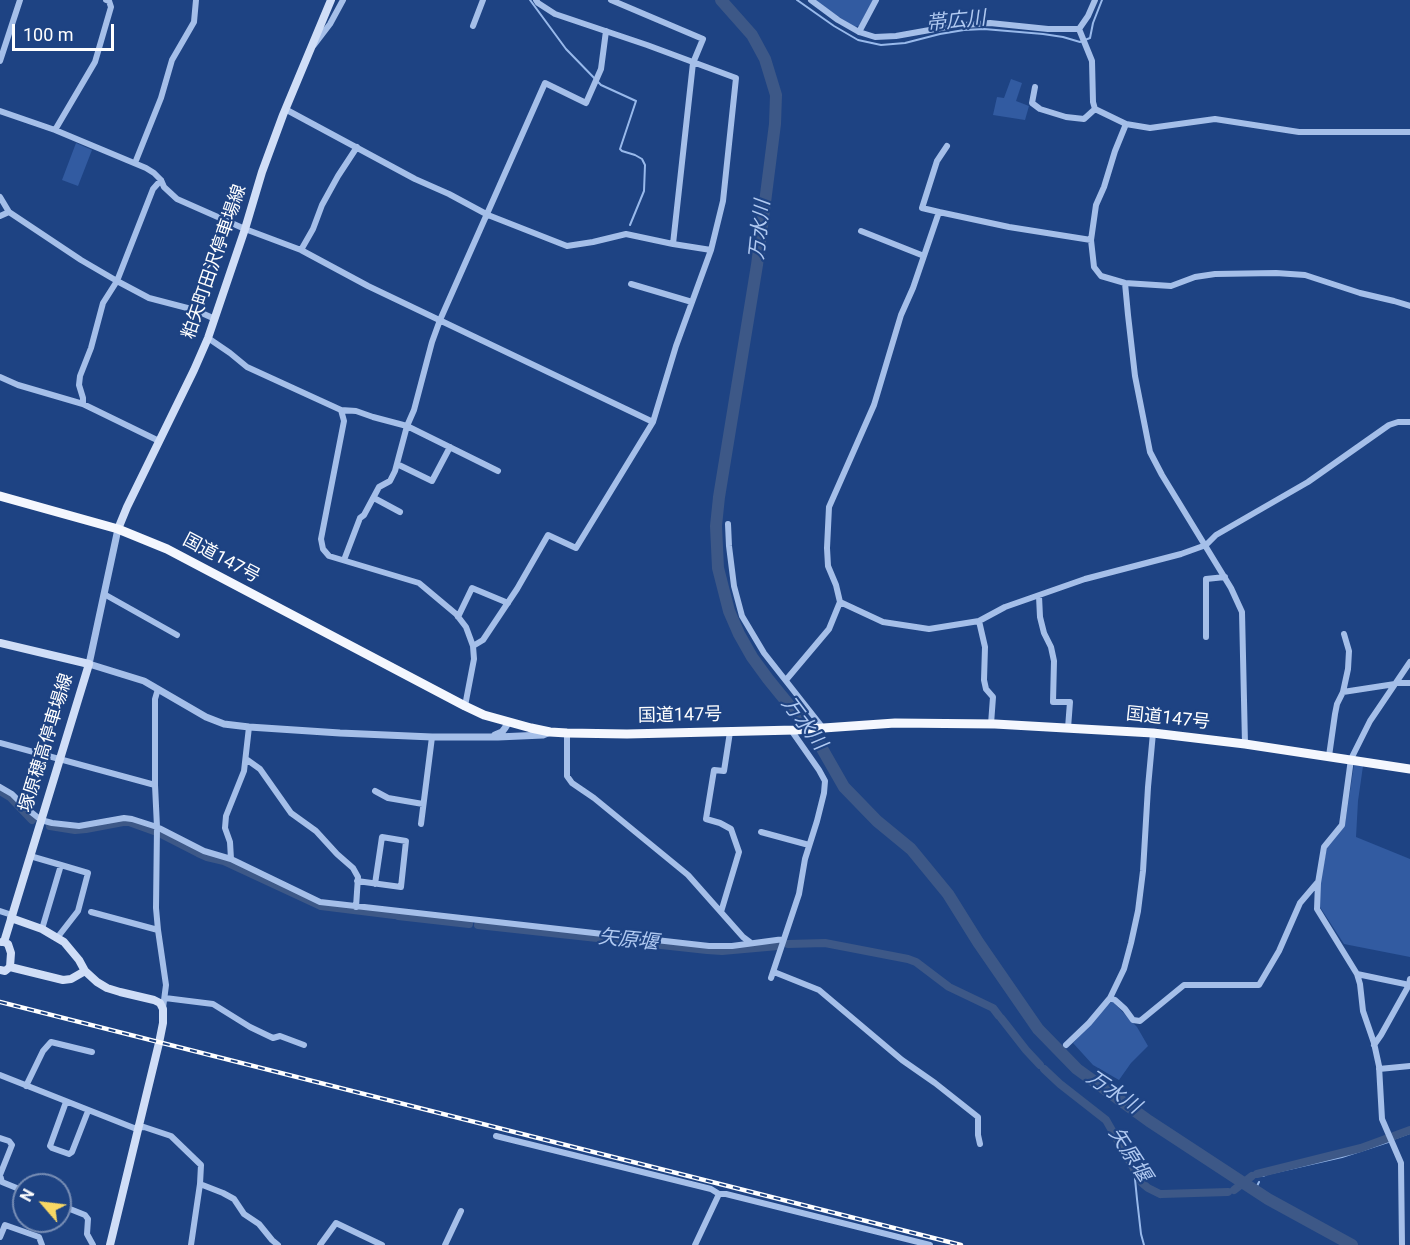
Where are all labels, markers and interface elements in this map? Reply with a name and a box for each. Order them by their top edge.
water label: 帯広川 [925,7,987,37]
scale bar [15,12,117,50]
text: 100 m [23,24,74,45]
street label: 粕矢町田沢停車場線 [178,182,252,342]
water label: 万水川 [746,199,776,261]
street label: 国道147号 [179,530,263,588]
street label: 塚原穂高停車場線 [16,671,78,815]
water label: 万水川 [775,693,831,755]
street label: 国道147号 [638,704,722,728]
street label: 国道147号 [1125,704,1211,734]
water label: 矢原堰 [597,926,659,956]
water label: 万水川 [1081,1066,1145,1120]
water label: 矢原堰 [1103,1123,1155,1187]
north arrow [12,1173,72,1233]
text: N [16,1186,38,1205]

